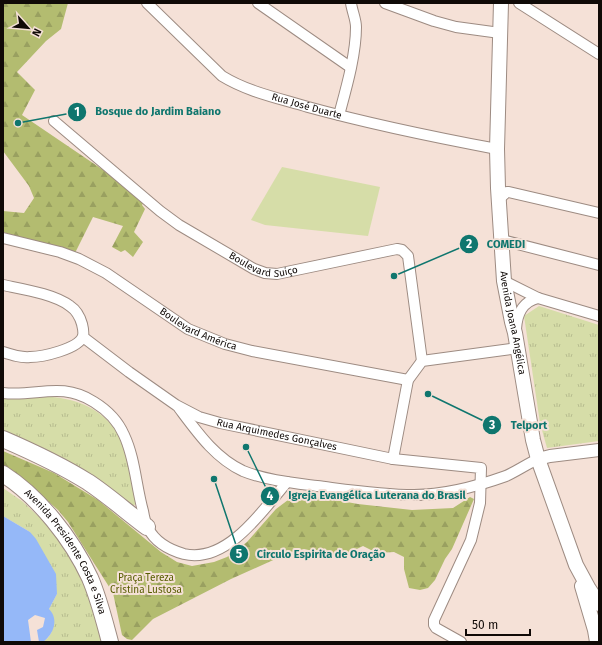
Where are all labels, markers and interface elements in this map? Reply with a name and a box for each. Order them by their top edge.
north arrow [8,8,48,48]
text: N [29,26,44,39]
street label: Rua José Duarte [270,91,343,122]
callout: Bosque do Jardim Baiano [67,100,229,123]
text: 1 [74,105,80,119]
text: Bosque do Jardim Baiano [95,105,221,118]
callout: COMEDI [459,232,533,255]
text: 2 [466,237,472,251]
text: COMEDI [487,238,525,251]
street label: Boulevard Suiço [227,250,299,280]
street label: Avenida Joana Angélica [497,271,528,376]
street label: Boulevard América [157,305,238,353]
callout: Telport [482,413,555,436]
street label: Rua Arquimedes Gonçalves [215,416,338,453]
text: 3 [488,418,495,432]
text: Telport [511,419,548,432]
callout: Igreja Evangélica Luterana do Brasil [260,484,474,507]
street label: Avenida Presidente Costa e Silva [22,487,108,616]
text: 4 [267,489,274,503]
text: Igreja Evangélica Luterana do Brasil [288,489,466,502]
callout: Circulo Espirita de Oração [229,543,393,566]
text: 5 [236,547,243,561]
text: Circulo Espirita de Oração [257,548,386,561]
park label: Praça Tereza Cristina Lustosa [110,572,182,596]
scale bar [466,611,530,637]
text: 50 m [472,618,498,632]

